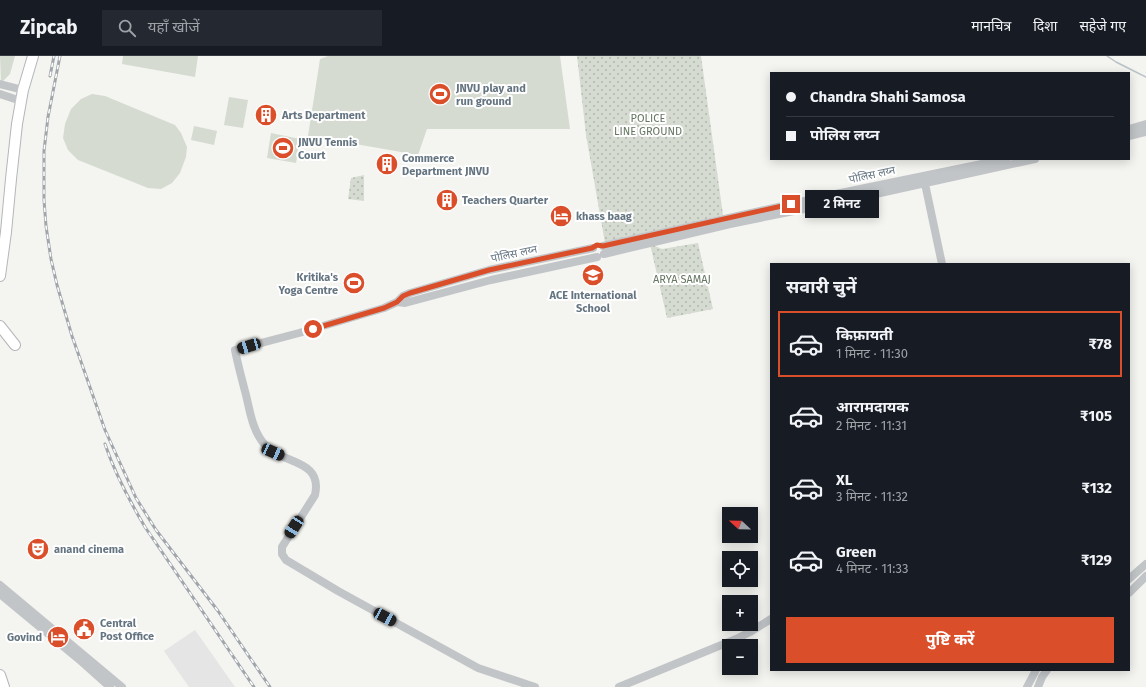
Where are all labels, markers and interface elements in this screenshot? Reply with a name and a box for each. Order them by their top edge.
search box [102,10,382,46]
text: Zipcab [20,16,78,39]
icon: search [116,17,138,39]
text: यहाँ खोजें [148,18,200,36]
text: मानचित्र [971,18,1011,35]
text: दिशा [1033,18,1057,35]
text: सहेजे गए [1079,18,1126,35]
sports icon: JNVU play and run ground [427,81,453,107]
place label: JNVU play and run ground [455,82,526,108]
text: Chandra Shahi Samosa [810,88,966,106]
building icon: Arts Department [253,102,279,128]
place label: Arts Department [281,109,366,122]
park label: POLICE LINE GROUND [614,112,682,138]
text: पोलिस लय्न [810,126,880,144]
sports icon: JNVU Tennis Court [270,135,296,161]
place label: JNVU Tennis Court [297,136,358,162]
building icon: Commerce Department JNVU [374,151,400,177]
place label: Commerce Department JNVU [402,152,489,178]
street label: पोलिस लय्न [848,164,897,186]
building icon: Teachers Quarter [434,187,460,213]
callout: 2 मिनट [805,190,879,218]
place label: Teachers Quarter [462,194,549,207]
route end [782,195,800,213]
text: 2 मिनट [823,196,861,211]
hotel icon: khass baag [548,203,574,229]
place label: khass baag [576,210,633,223]
street label: पोलिस लय्न [490,243,539,265]
school or university icon: ACE International School [580,262,606,288]
sports icon: Kritika's Yoga Centre [341,270,367,296]
place label: Kritika's Yoga Centre [277,271,339,297]
park label: ARYA SAMAJ [653,273,711,286]
text: सवारी चुनें [786,276,857,298]
place label: ACE International School [549,289,637,315]
route start [304,320,322,338]
icon: car [788,326,824,362]
text: किफ़ायती [836,326,893,344]
text: ₹78 [1088,335,1112,353]
car [236,337,262,355]
text: 1 मिनट · 11:30 [836,346,908,361]
icon: car [788,398,824,434]
text: आरामदायक [836,398,909,416]
text: ₹105 [1080,407,1112,425]
text: 2 मिनट · 11:31 [836,418,907,433]
car [260,442,286,462]
icon: car [788,470,824,506]
text: XL [836,471,852,489]
text: ₹132 [1082,479,1112,497]
text: 3 मिनट · 11:32 [836,489,908,504]
north arrow [722,507,758,543]
map controls [722,507,758,675]
car [282,514,306,540]
theatre icon: anand cinema [25,536,51,562]
icon: car [788,542,824,578]
place label: anand cinema [54,543,124,556]
text: Green [836,543,876,561]
button: locate [722,551,758,587]
text: ₹129 [1081,551,1112,569]
text: 4 मिनट · 11:33 [836,561,909,576]
button: + [722,595,758,631]
car [372,606,398,628]
public building icon: Central Post Office [71,616,97,642]
place label: Central Post Office [100,617,154,643]
button: पुष्टि करें [786,617,1114,663]
hotel icon: Govind [45,624,71,650]
place label: Govind [7,631,42,644]
button: − [722,639,758,675]

